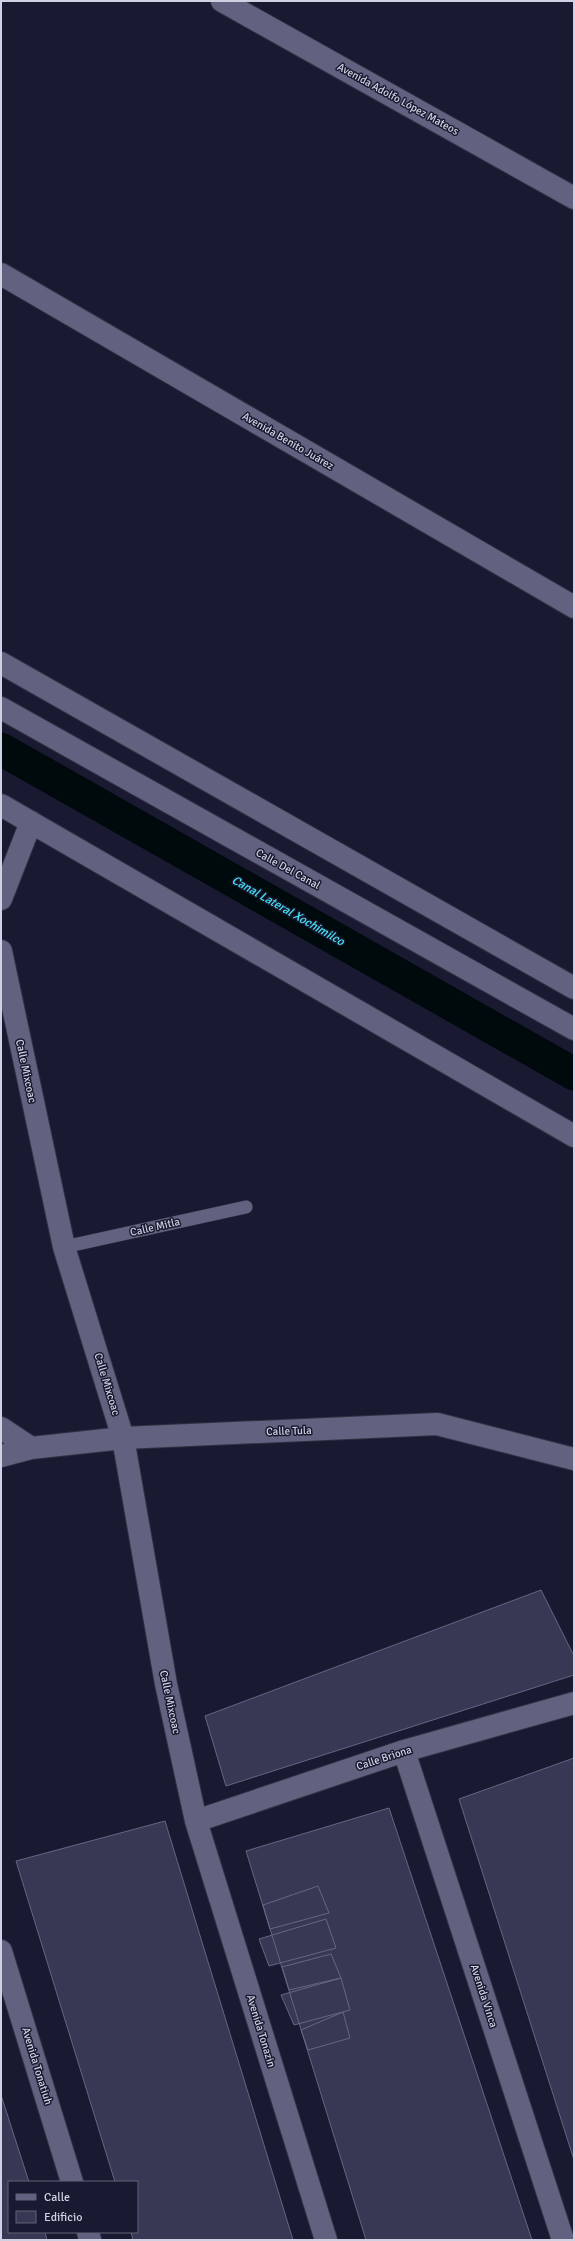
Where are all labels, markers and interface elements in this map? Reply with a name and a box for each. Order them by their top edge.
street label: Avenida Adolfo López Mateos [335,60,461,138]
street label: Avenida Benito Juárez [240,409,336,473]
street label: Calle Del Canal [254,846,322,892]
water label: Canal Lateral Xochimilco [229,873,348,950]
street label: Calle Mixcoac [13,1038,39,1104]
street label: Calle Mitla [129,1215,182,1239]
street label: Calle Mixcoac [91,1351,123,1417]
street label: Calle Tula [266,1424,312,1438]
street label: Calle Mixcoac [157,1669,183,1735]
street label: Calle Briona [355,1743,414,1773]
street label: Avenida Vinca [468,1963,500,2030]
street label: Avenida Tonazin [244,1993,278,2069]
street label: Avenida Tonatiuh [19,2026,55,2106]
legend [8,2181,138,2233]
text: Calle [44,2190,70,2205]
text: Edificio [44,2210,82,2225]

